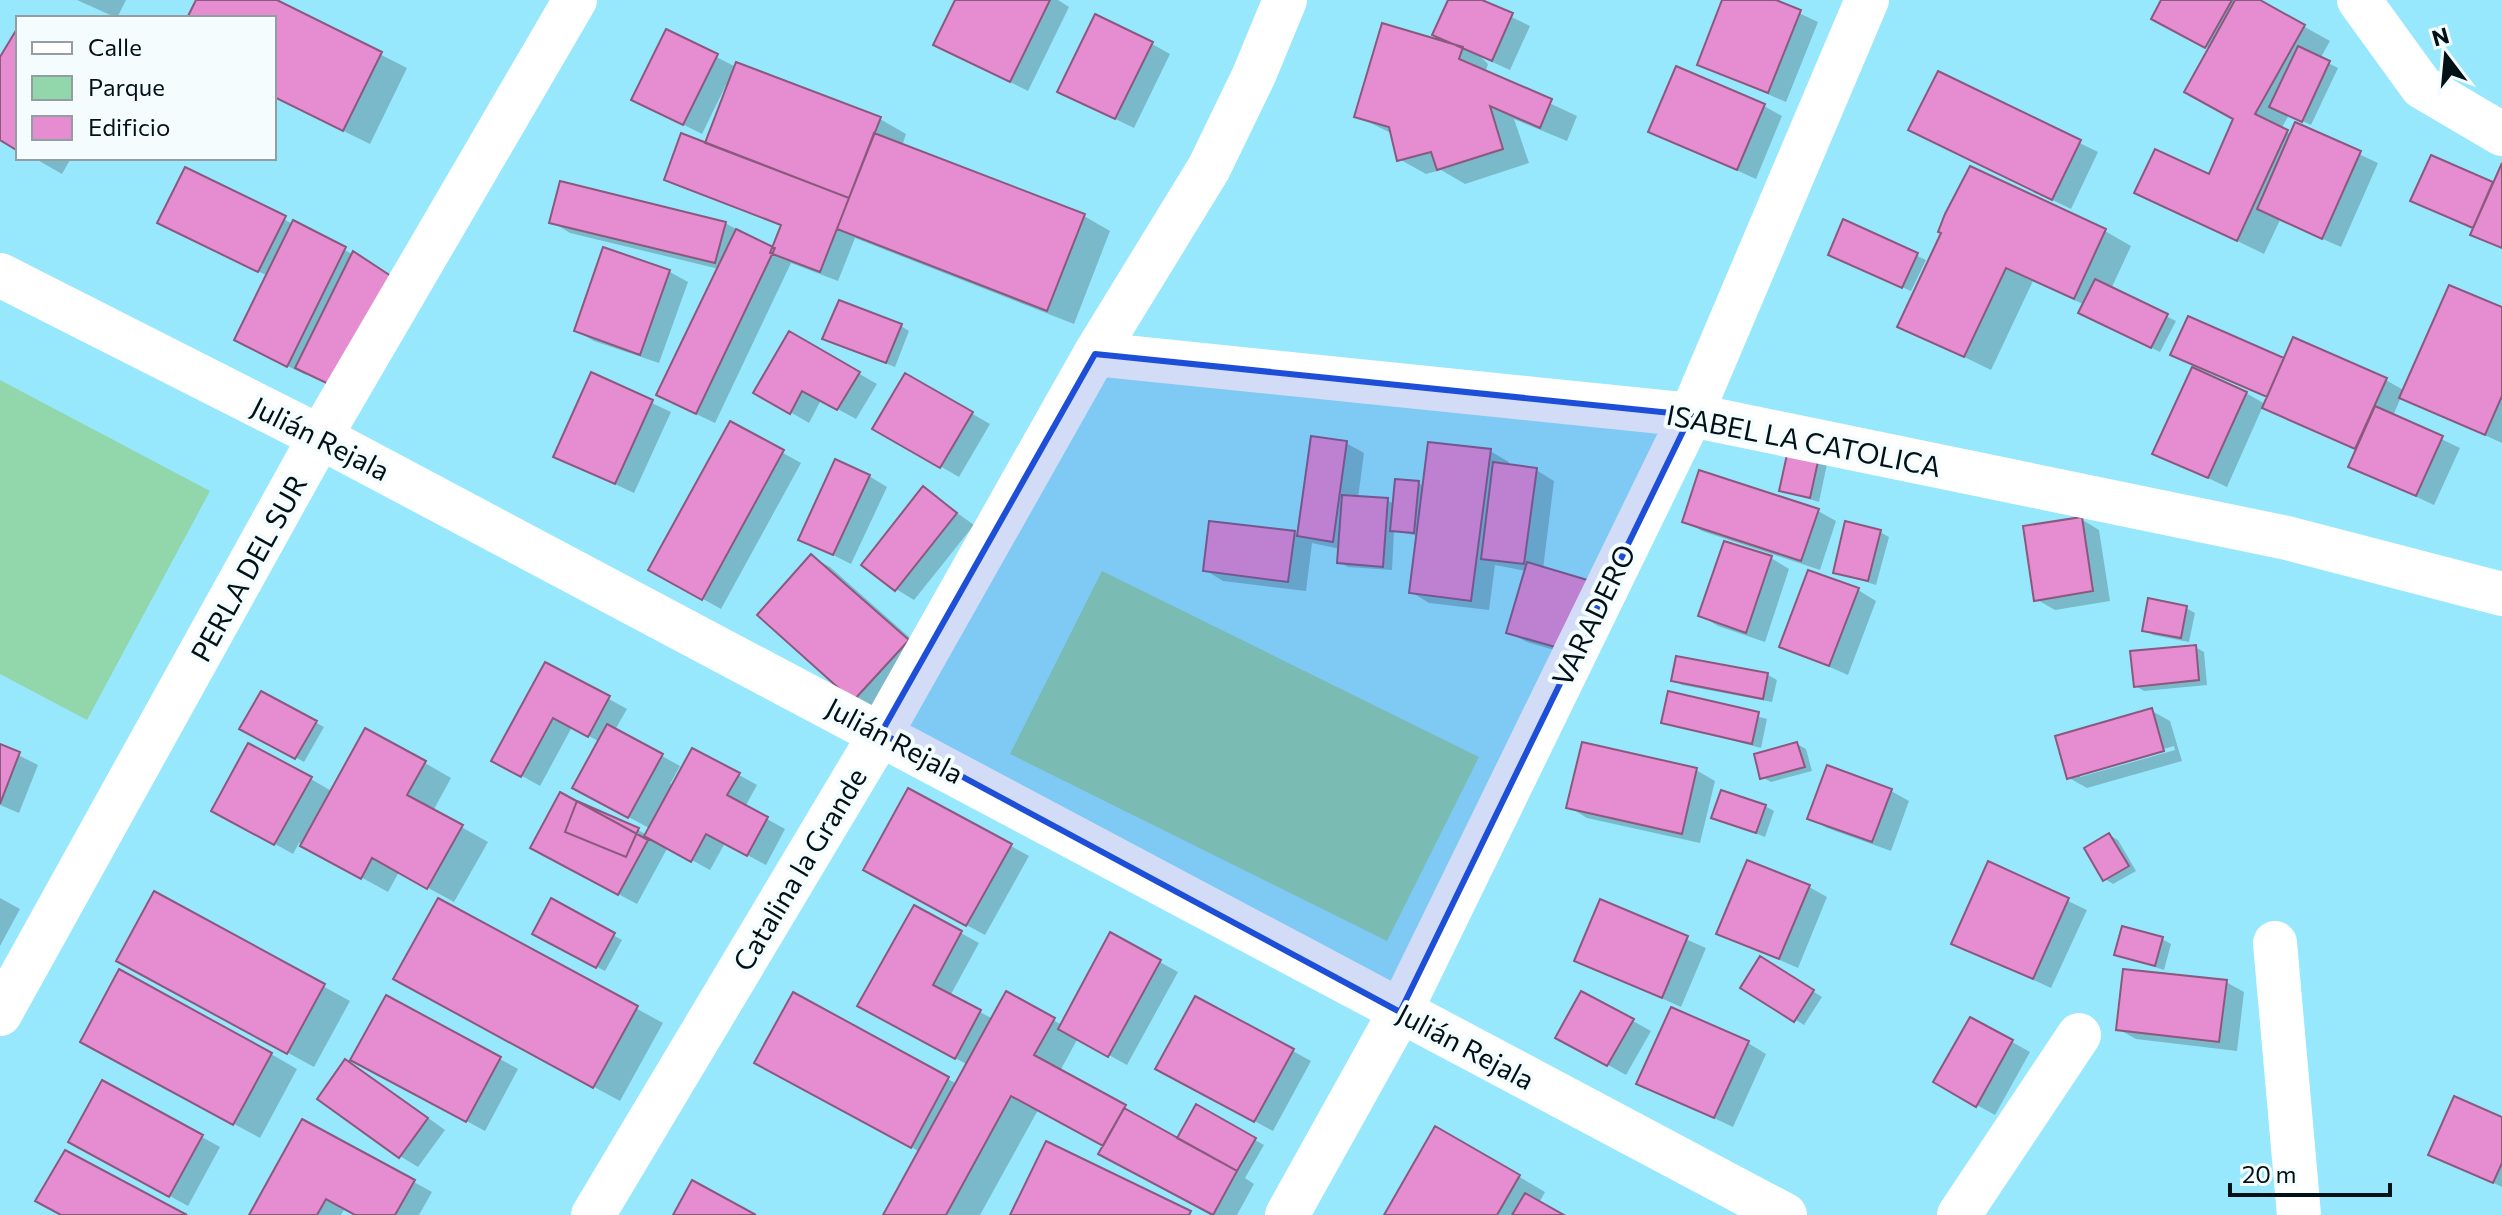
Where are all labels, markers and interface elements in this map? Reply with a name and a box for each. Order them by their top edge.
legend [16,16,276,160]
north arrow [2406,16,2486,96]
text: N [2429,21,2452,52]
text: Calle [88,32,142,61]
text: Parque [88,72,165,101]
text: Edificio [88,112,170,141]
street label: Julián Rejala [246,389,396,487]
street label: ISABEL LA CATOLICA [1664,397,1944,483]
street label: PERLA DEL SUR [183,469,313,667]
street label: VARADERO [1544,539,1642,691]
street label: Julián Rejala [821,690,969,790]
street label: Catalina la Grande [725,761,873,977]
street label: Julián Rejala [1392,996,1540,1096]
scale bar [2230,1147,2390,1197]
text: 20 m [2242,1159,2296,1188]

